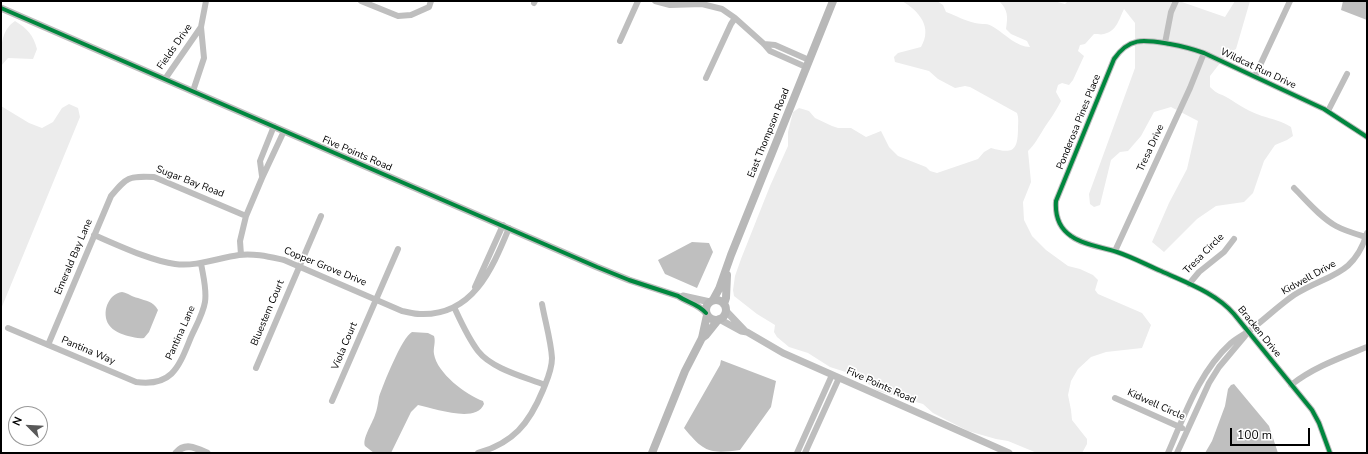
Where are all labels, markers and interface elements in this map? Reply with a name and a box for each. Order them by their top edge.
street label: Fields Drive [155,22,195,72]
street label: Wildcat Run Drive [1218,46,1298,92]
street label: Ponderosa Pines Place [1054,73,1104,171]
street label: East Thompson Road [746,87,792,179]
street label: Tresa Drive [1135,123,1167,173]
street label: Five Points Road [320,134,394,174]
street label: Sugar Bay Road [154,163,226,201]
street label: Emerald Bay Lane [53,217,95,297]
street label: Tresa Circle [1181,231,1227,277]
street label: Copper Grove Drive [282,245,368,289]
street label: Kidwell Drive [1280,258,1338,298]
street label: Bluestem Court [249,278,287,348]
street label: Pantina Lane [164,304,198,362]
street label: Bracken Drive [1235,304,1283,360]
street label: Viola Court [330,320,360,372]
street label: Pantina Way [59,334,117,368]
street label: Five Points Road [844,365,918,407]
street label: Kidwell Circle [1125,387,1187,423]
north arrow [8,406,48,446]
text: N [9,415,26,428]
scale bar [1232,420,1312,446]
text: 100 m [1237,427,1272,443]

